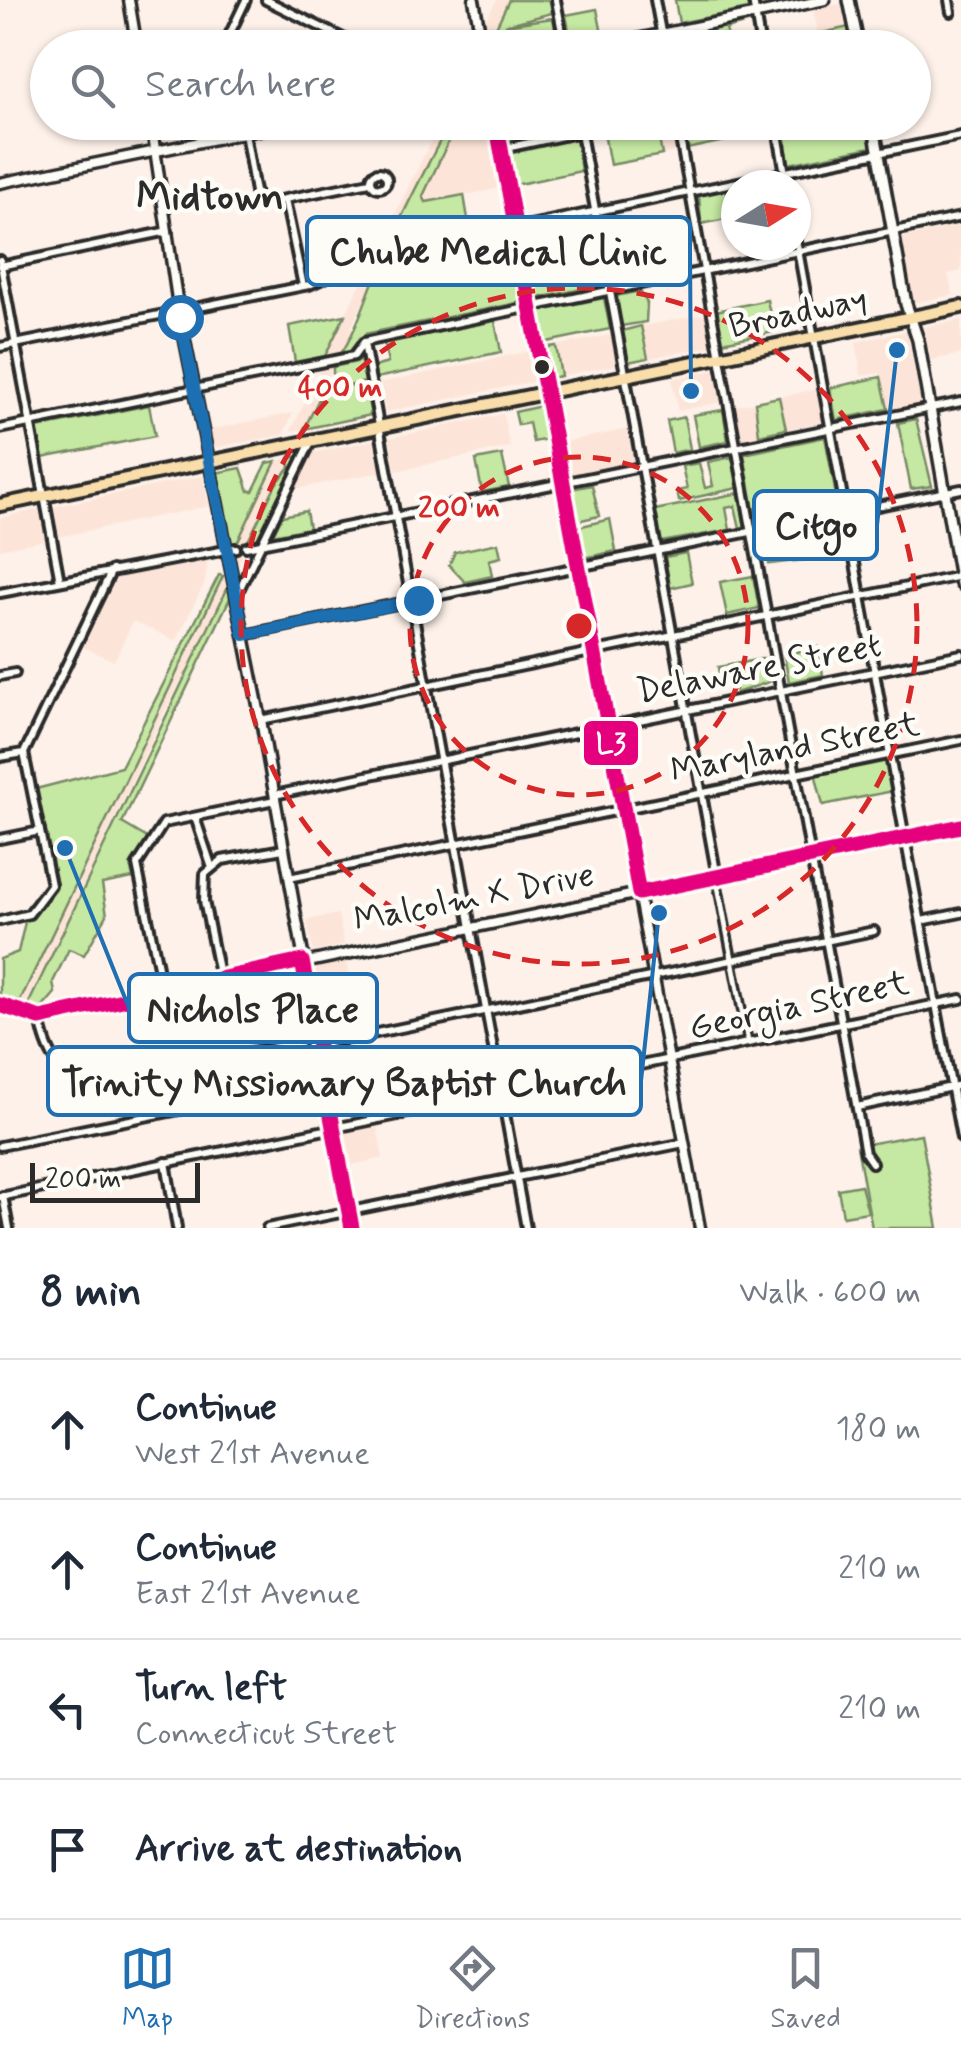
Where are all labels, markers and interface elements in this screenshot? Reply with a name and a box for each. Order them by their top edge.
search box [30,30,931,140]
icon: search [65,58,120,113]
text: Search here [145,61,336,110]
north arrow [721,170,811,260]
district label: Midtown [136,172,284,224]
callout: Chube Medical Clinic [307,217,690,285]
text: Chube Medical Clinic [329,229,668,278]
street label: Broadway [725,276,871,350]
route start [158,295,204,341]
unlabelled marker [532,357,552,377]
text: 400 m [298,369,382,408]
text: 200 m [418,489,500,528]
callout: Citgo [754,491,877,559]
text: Citgo [775,503,858,556]
route end [396,578,442,624]
centre of rings [561,608,597,644]
street label: Delaware Street [633,623,885,715]
street label: Maryland Street [667,701,924,795]
line badge: L3 [582,719,640,767]
text: L3 [596,727,626,764]
street label: Malcolm X Drive [350,852,598,944]
street label: Georgia Street [685,960,914,1055]
callout: Nichols Place [129,974,377,1042]
text: Nichols Place [147,987,359,1036]
callout: Trinity Missionary Baptist Church [48,1047,641,1115]
text: Trinity Missionary Baptist Church [61,1060,627,1109]
scale bar [30,1158,200,1202]
text: 200 m [45,1162,121,1199]
text: 8 min [40,1266,142,1321]
text: Walk · 600 m [739,1272,921,1314]
text: Continue [135,1384,277,1433]
icon: ahead [40,1402,95,1457]
text: 180 m [836,1408,921,1450]
text: West 21st Avenue [135,1433,370,1475]
text: Continue [135,1524,277,1573]
icon: ahead [40,1542,95,1597]
text: 210 m [838,1548,921,1590]
text: East 21st Avenue [135,1573,361,1615]
text: Turn left [135,1664,287,1713]
icon: left [40,1682,95,1737]
text: 210 m [838,1688,921,1730]
text: Connecticut Street [135,1713,397,1755]
icon: arrive [40,1822,95,1877]
text: Arrive at destination [135,1825,462,1874]
tab: Map [120,1941,175,2038]
tab: Directions [415,1941,530,2038]
tab: Saved [770,1941,841,2038]

